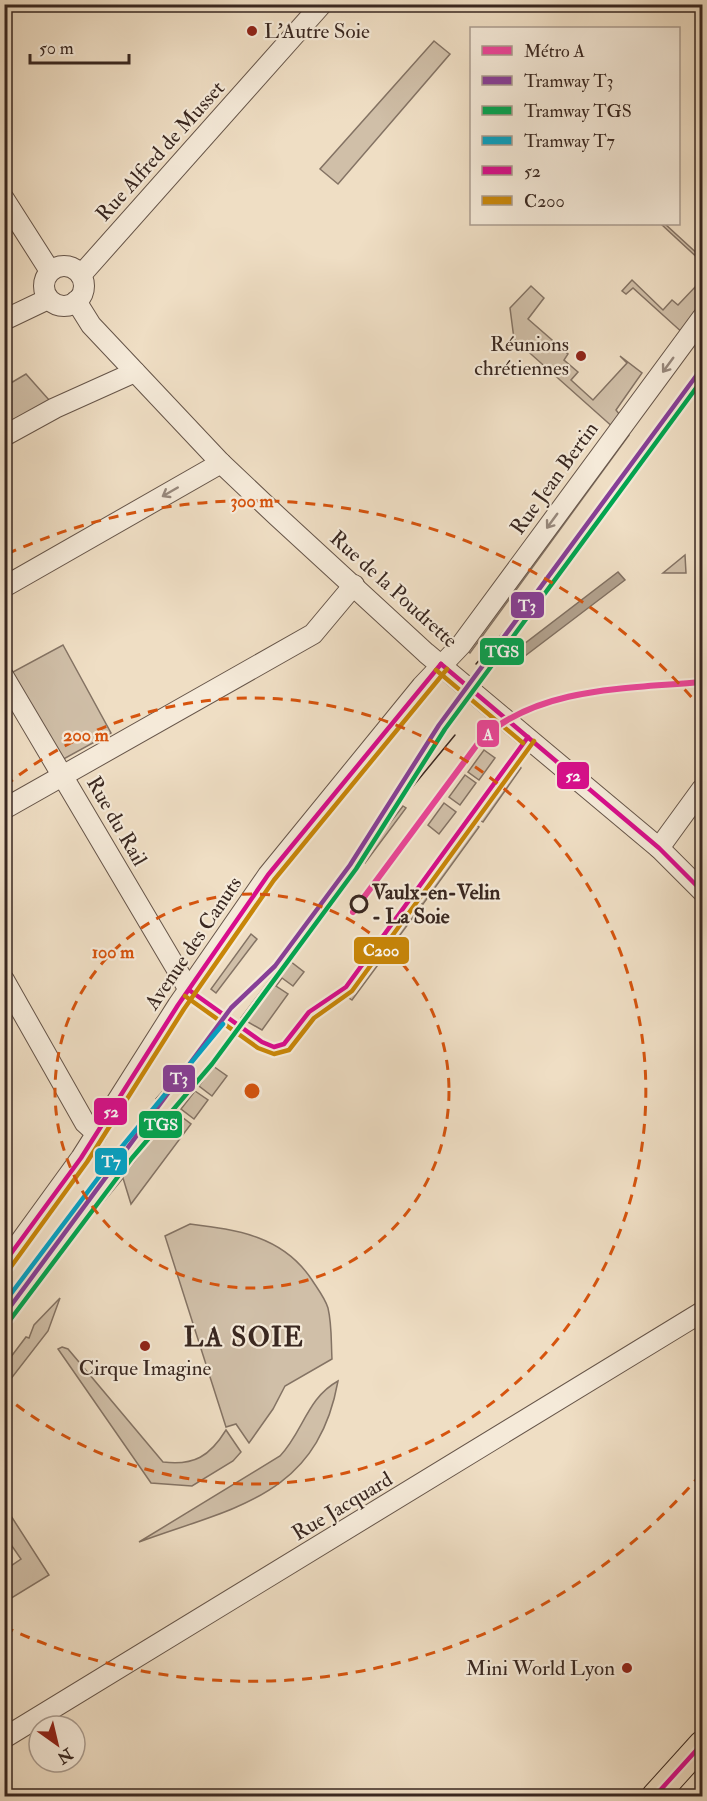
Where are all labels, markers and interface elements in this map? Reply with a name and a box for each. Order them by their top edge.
place label: L'Autre Soie [264,18,370,45]
marker: L'Autre Soie [245,24,259,38]
scale bar [30,27,129,65]
legend [470,27,680,225]
text: 50 m [39,37,74,60]
text: Métro A [524,40,586,63]
text: Tramway T3 [524,70,613,93]
street label: Rue Alfred de Musset [90,75,231,227]
text: Tramway TGS [524,100,632,123]
text: Tramway T7 [524,130,615,153]
text: 52 [524,160,541,183]
text: C200 [524,190,565,213]
place label: Réunions chrétiennes [474,331,569,382]
marker: Réunions chrétiennes [574,349,588,363]
one-way arrow [661,356,674,372]
street label: Rue Jean Bertin [504,416,605,540]
one-way arrow [162,486,179,498]
text: 300 m [230,490,275,513]
one-way arrow [546,513,558,529]
street label: Rue de la Poudrette [324,525,463,654]
line badge: T3 [510,591,545,619]
text: T3 [517,596,536,616]
line badge: TGS [479,637,525,666]
text: TGS [484,642,519,662]
line badge: A [476,719,500,748]
text: 200 m [63,724,110,747]
text: A [482,725,494,745]
line badge: 52 [556,761,590,790]
text: 52 [565,766,581,786]
street label: Rue du Rail [80,772,153,871]
street label: Avenue des Canuts [138,871,248,1016]
place label: Vaulx-en-Velin - La Soie [371,879,501,930]
marker: Vaulx-en-Velin - La Soie [350,895,368,913]
line badge: C200 [353,936,410,965]
text: 100 m [92,941,135,964]
text: C200 [363,941,399,961]
line badge: T3 [162,1064,196,1093]
text: T3 [169,1069,188,1089]
centre of rings [242,1081,262,1101]
line badge: 52 [93,1097,128,1126]
text: 52 [103,1102,119,1122]
line badge: TGS [138,1110,183,1139]
text: TGS [143,1115,178,1135]
line badge: T7 [94,1147,128,1176]
text: T7 [100,1152,121,1172]
district label: LA SOIE [184,1321,304,1354]
marker: Cirque Imagine [138,1339,152,1353]
place label: Cirque Imagine [79,1355,212,1382]
street label: Rue Jacquard [287,1466,398,1547]
place label: Mini World Lyon [466,1655,615,1682]
marker: Mini World Lyon [620,1661,634,1675]
north arrow [27,1714,87,1774]
text: N [53,1743,77,1768]

